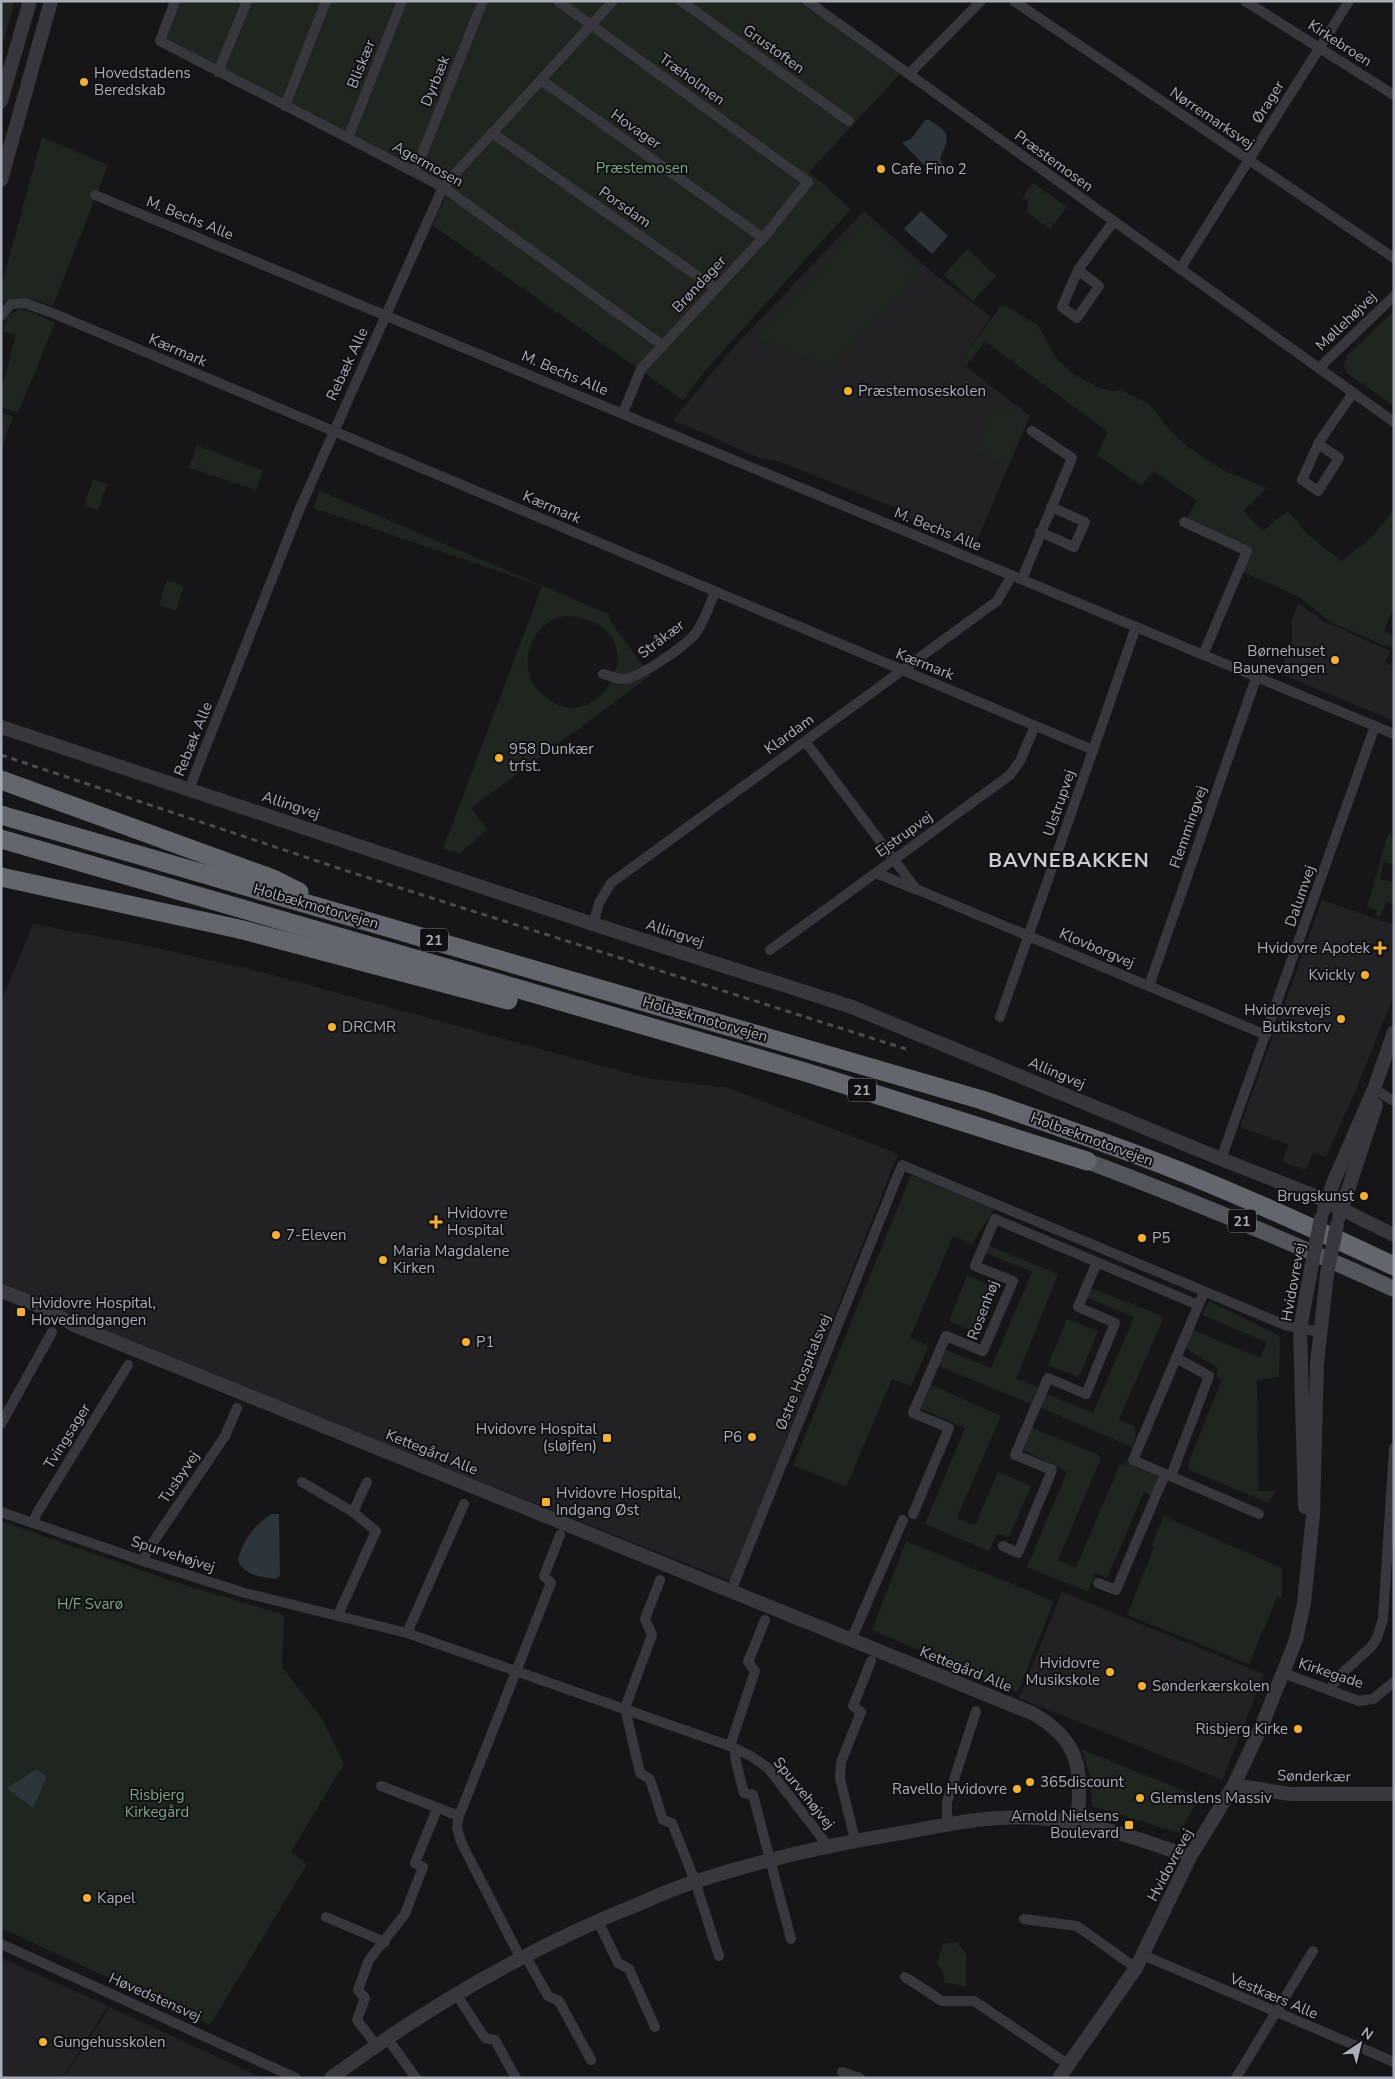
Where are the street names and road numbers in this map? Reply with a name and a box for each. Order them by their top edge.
street label: Kirkebroen [1304,15,1376,71]
street label: Grustoften [739,20,809,78]
street label: Bliskær [342,36,380,91]
street label: Træholmen [655,48,729,110]
street label: Dyrbæk [416,52,454,109]
street label: Ørager [1247,76,1289,127]
street label: Nørremarksvej [1166,82,1258,154]
street label: Hovager [607,104,666,154]
street label: Præstemosen [1011,126,1097,196]
street label: Agermosen [389,136,467,192]
street label: Porsdam [595,182,655,232]
street label: M. Bechs Alle [143,191,237,245]
street label: Brøndager [667,251,731,317]
street label: Møllehøjvej [1311,287,1381,355]
street label: Rebæk Alle [321,324,373,404]
street label: Kærmark [146,329,211,371]
street label: M. Bechs Alle [519,346,611,400]
street label: Kærmark [520,486,585,528]
street label: M. Bechs Alle [891,502,985,556]
street label: Stråkær [634,615,689,663]
street label: Kærmark [893,643,958,685]
street label: Rebæk Alle [169,699,217,779]
street label: Klardam [760,709,818,759]
street label: Ulstrupvej [1038,767,1080,839]
street label: Flemmingvej [1165,783,1211,871]
street label: Allingvej [259,786,323,824]
street label: Ejstrupvej [871,806,937,862]
street label: Dalumvej [1280,863,1320,929]
street label: Holbækmotorvejen [251,879,381,933]
street label: Allingvej [643,914,707,952]
street label: Klovborgvej [1056,923,1138,973]
road number: 21 [420,928,448,952]
street label: Holbækmotorvejen [640,992,770,1046]
street label: Allingvej [1026,1052,1088,1094]
road number: 21 [848,1078,876,1102]
street label: Holbækmotorvejen [1028,1107,1156,1171]
road number: 21 [1228,1210,1256,1232]
street label: Hvidovrevej [1276,1241,1310,1323]
street label: Rosenhøj [962,1277,1004,1343]
street label: Østre Hospitalsvej [771,1311,835,1433]
street label: Tvingsager [39,1399,95,1473]
street label: Kettegård Alle [383,1424,481,1480]
street label: Tusbyvej [154,1447,204,1507]
street label: Spurvehøjvej [128,1531,218,1577]
street label: Kettegård Alle [917,1641,1015,1697]
street label: Kirkegade [1296,1653,1366,1693]
street label: Spurvehøjvej [769,1753,839,1833]
street label: Sønderkær [1277,1765,1352,1787]
street label: Hvidovrevej [1142,1825,1198,1905]
street label: Høvedstensvej [106,1968,204,2026]
street label: Vestkærs Alle [1226,1968,1321,2024]

